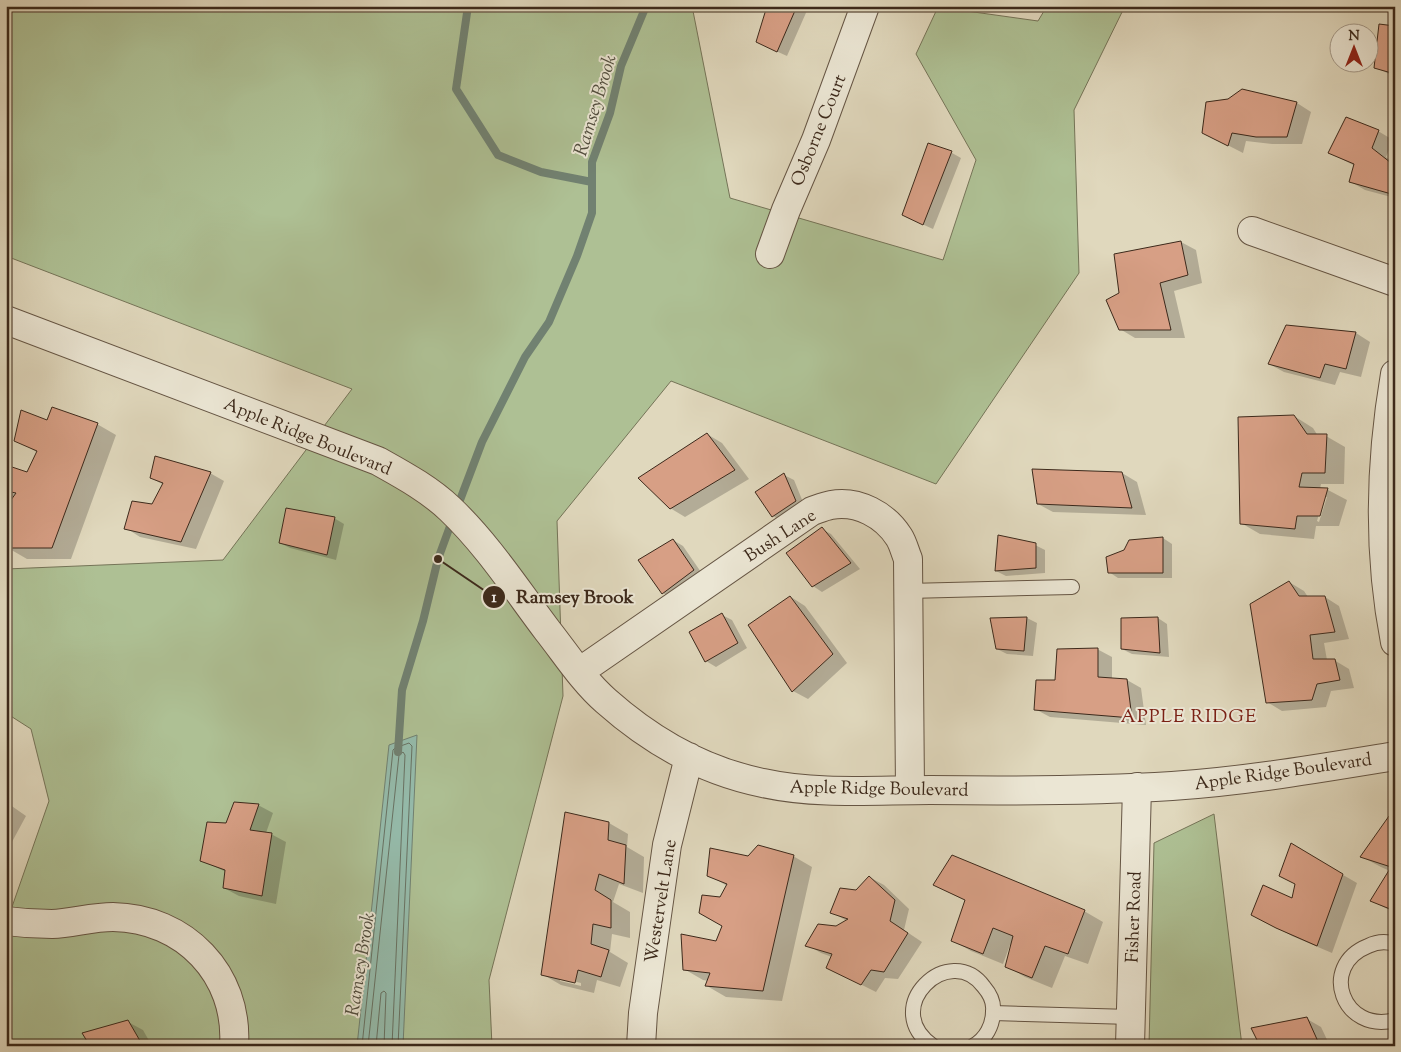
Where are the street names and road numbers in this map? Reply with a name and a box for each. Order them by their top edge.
street label: Osborne Court [786,71,854,191]
street label: Apple Ridge Boulevard [219,392,395,483]
street label: Bush Lane [740,504,822,570]
street label: Apple Ridge Boulevard [1193,748,1374,798]
street label: Apple Ridge Boulevard [789,775,969,805]
street label: Westervelt Lane [639,838,685,965]
street label: Fisher Road [1120,871,1150,963]

